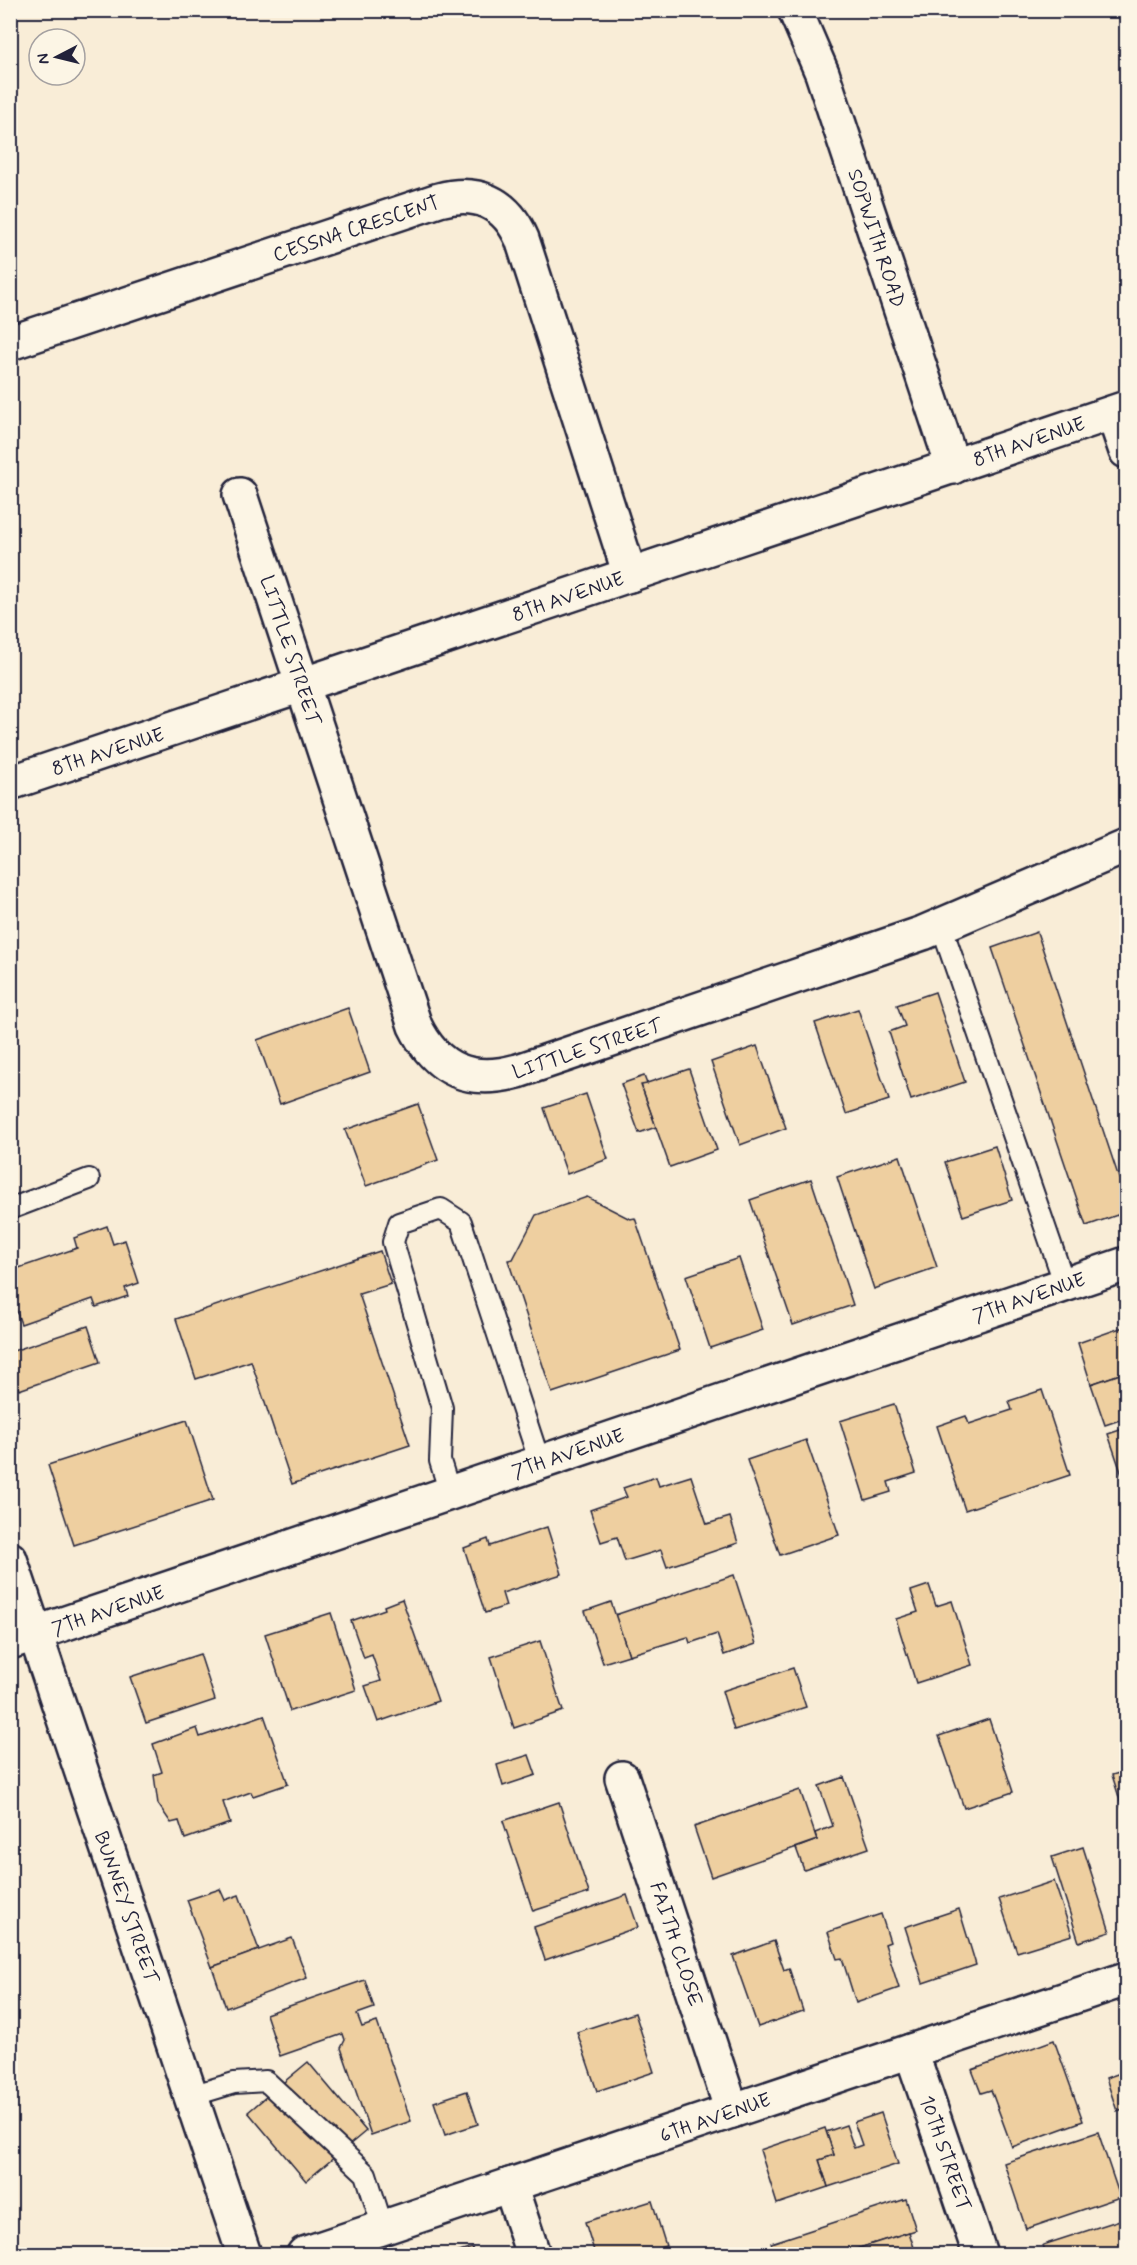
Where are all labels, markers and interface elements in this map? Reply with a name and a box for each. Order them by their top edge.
north arrow [27,27,87,87]
text: N [33,52,55,65]
street label: SOPWITH ROAD [840,166,911,311]
street label: CESSNA CRESCENT [270,190,443,269]
street label: 8TH AVENUE [970,411,1089,474]
street label: 8TH AVENUE [509,566,628,629]
street label: LITTLE STREET [253,572,327,730]
street label: 8TH AVENUE [49,722,168,783]
street label: LITTLE STREET [509,1012,667,1086]
street label: 7TH AVENUE [969,1266,1090,1330]
street label: 7TH AVENUE [508,1422,629,1486]
street label: 7TH AVENUE [48,1579,169,1643]
street label: BUNNEY STREET [87,1828,165,1989]
street label: FAITH CLOSE [643,1879,708,2010]
street label: 6TH AVENUE [656,2087,775,2150]
street label: 10TH STREET [912,2092,977,2215]

